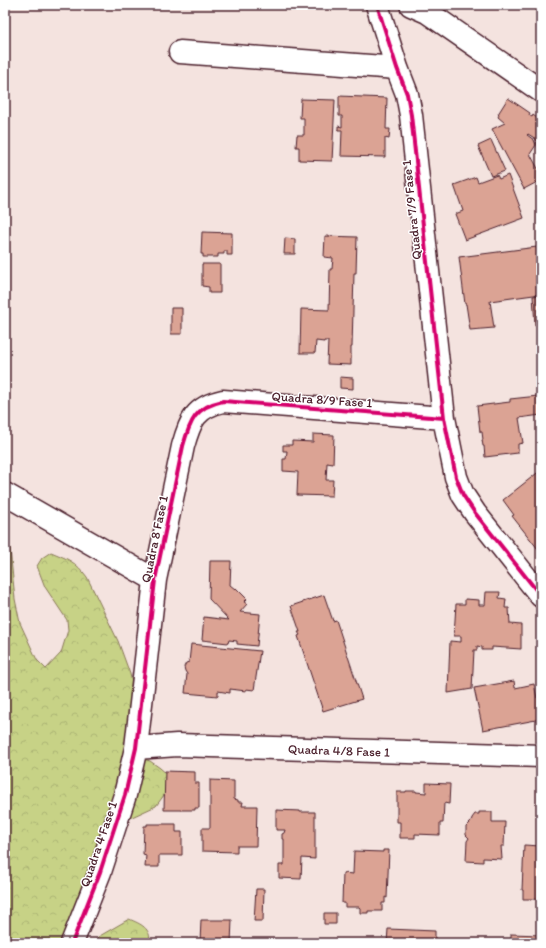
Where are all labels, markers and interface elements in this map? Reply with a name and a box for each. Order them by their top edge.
street label: Quadra 7/9 Fase 1 [399,159,424,261]
street label: Quadra 8/9 Fase 1 [271,388,373,411]
street label: Quadra 8 Fase 1 [138,494,171,584]
street label: Quadra 4/8 Fase 1 [288,741,390,760]
street label: Quadra 4 Fase 1 [77,799,120,889]

